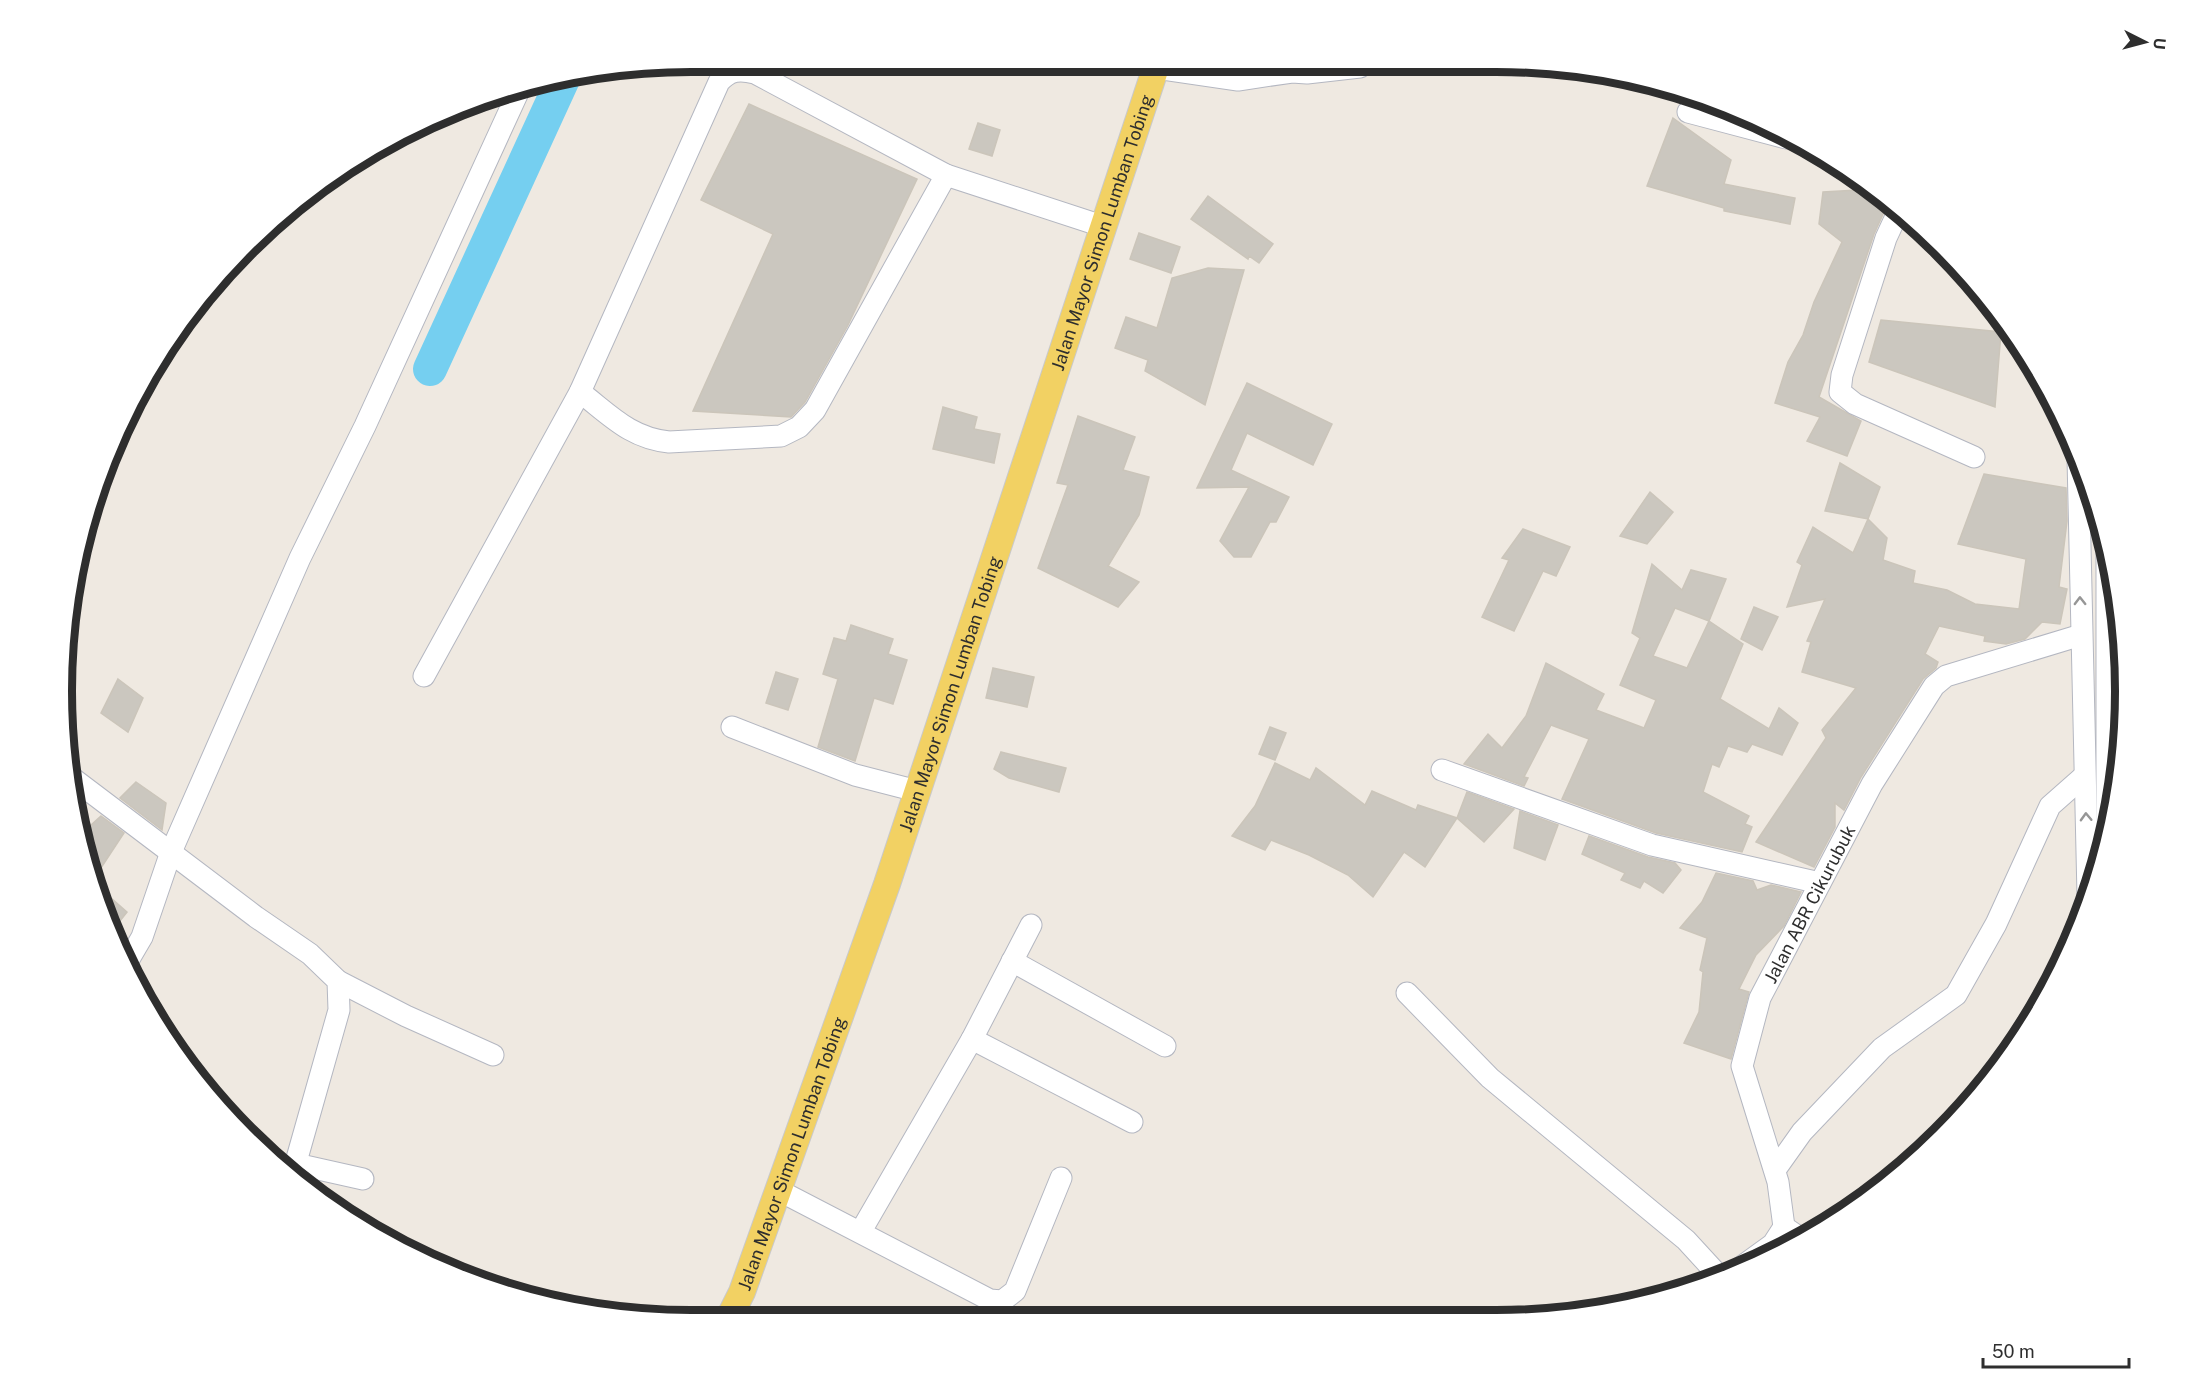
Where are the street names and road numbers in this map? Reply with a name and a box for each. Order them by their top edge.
street label: Jalan Mayor Simon Lumban Tobing [1046,92,1157,373]
street label: Jalan Mayor Simon Lumban Tobing [894,553,1005,835]
street label: Jalan ABR Cikurubuk [1759,822,1859,986]
street label: Jalan Mayor Simon Lumban Tobing [733,1013,850,1293]

